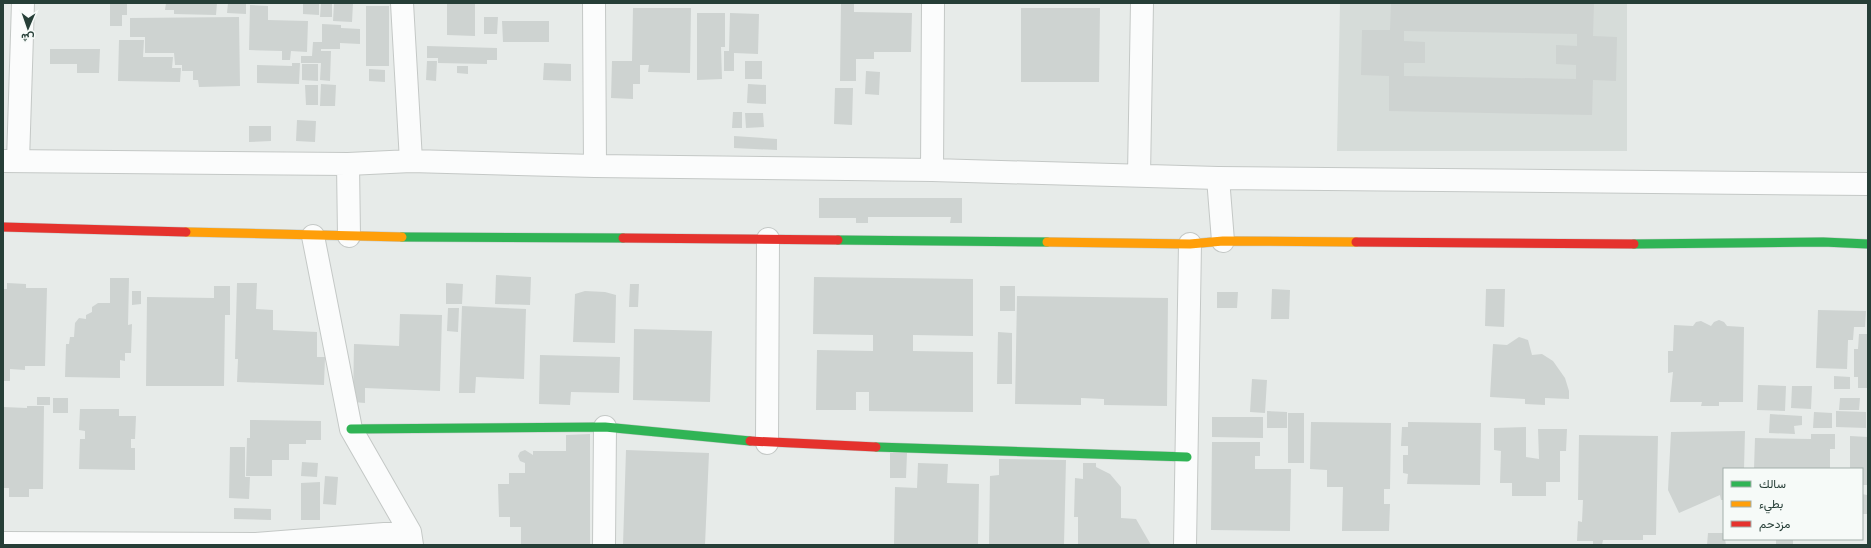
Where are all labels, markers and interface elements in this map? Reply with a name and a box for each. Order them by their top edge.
north arrow [8,8,48,48]
text: ش [21,31,35,45]
legend [1723,468,1863,540]
text: سالك [1759,476,1786,491]
text: بطيء [1759,496,1783,514]
text: مزدحم [1759,516,1790,532]

